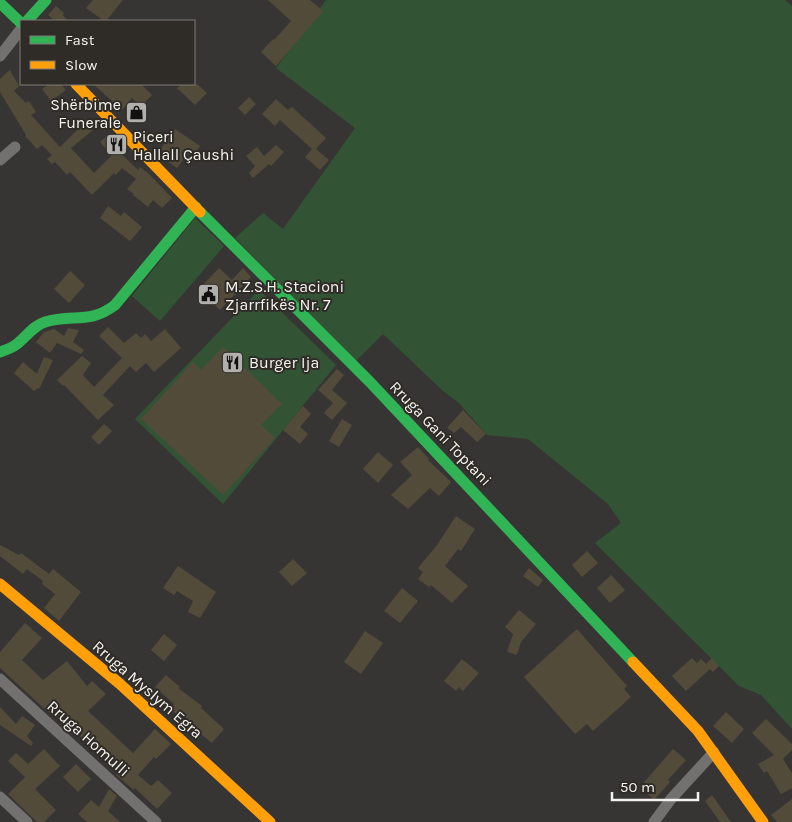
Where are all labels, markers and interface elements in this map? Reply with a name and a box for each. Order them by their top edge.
legend [20,20,195,85]
text: Fast [65,31,95,49]
text: Slow [65,56,97,74]
place label: Shërbime Funerale [50,95,121,132]
shop icon: Shërbime Funerale [125,101,149,125]
place label: Piceri Hallall Çaushi [133,127,234,164]
restaurant icon: Piceri Hallall Çaushi [105,133,129,157]
place label: M.Z.S.H. Stacioni Zjarrfikës Nr. 7 [225,277,344,314]
public building icon: M.Z.S.H. Stacioni Zjarrfikës Nr. 7 [197,283,221,307]
restaurant icon: Burger Ija [221,350,245,374]
place label: Burger Ija [249,353,319,372]
street label: Rruga Gani Toptani [386,377,496,490]
street label: Rruga Myslym Egra [89,636,207,742]
street label: Rruga Homulli [43,696,134,780]
scale bar [612,770,698,802]
text: 50 m [620,778,655,796]

